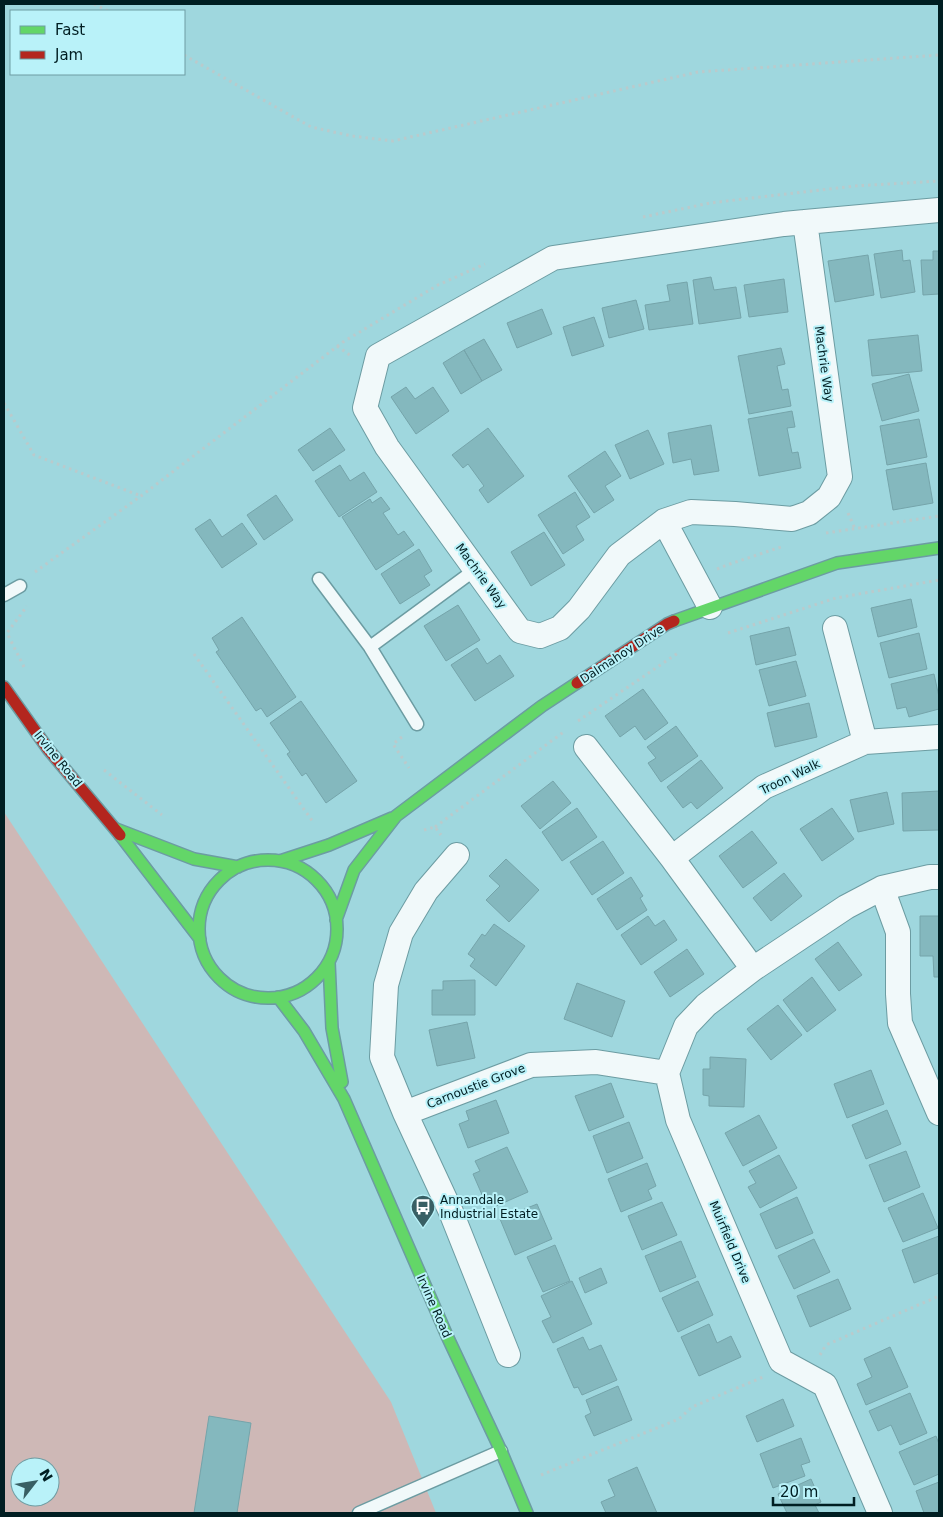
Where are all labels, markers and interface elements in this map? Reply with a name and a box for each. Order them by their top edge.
legend [10,10,185,75]
text: Fast [55,21,85,39]
text: Jam [54,46,83,64]
street label: Machrie Way [812,325,836,403]
street label: Machrie Way [453,541,509,611]
street label: Dalmahoy Drive [578,622,666,686]
street label: Irvine Road [31,728,85,790]
street label: Troon Walk [757,756,822,798]
street label: Carnoustie Grove [425,1061,527,1111]
place label: Annandale Industrial Estate [440,1193,538,1221]
bus stop icon: Annandale Industrial Estate [410,1194,436,1228]
street label: Muirfield Drive [706,1199,754,1285]
street label: Irvine Road [414,1272,454,1340]
north arrow [10,1457,60,1507]
text: N [36,1466,56,1484]
scale bar [773,1474,854,1506]
text: 20 m [780,1483,818,1501]

